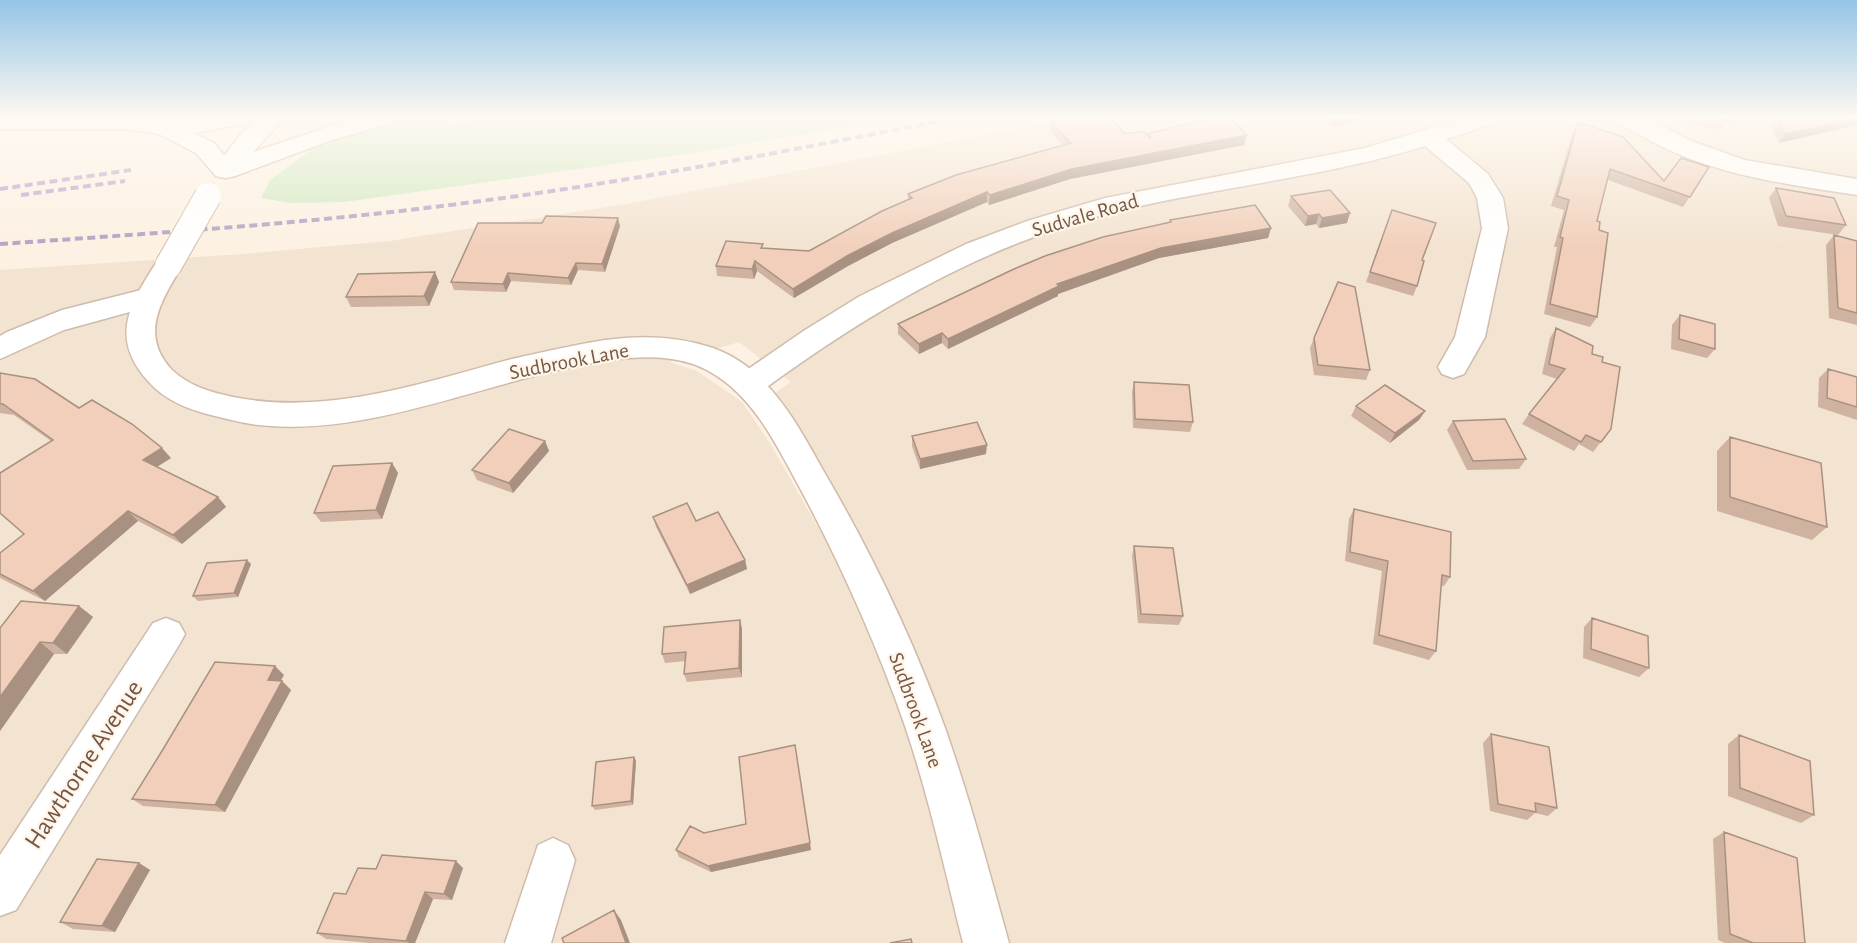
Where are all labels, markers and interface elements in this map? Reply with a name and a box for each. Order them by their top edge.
street label: Sudvale Road [1029,190,1141,241]
street label: Sudbrook Lane [508,340,631,383]
street label: Sudbrook Lane [885,650,946,771]
street label: Hawthorne Avenue [20,676,148,853]

